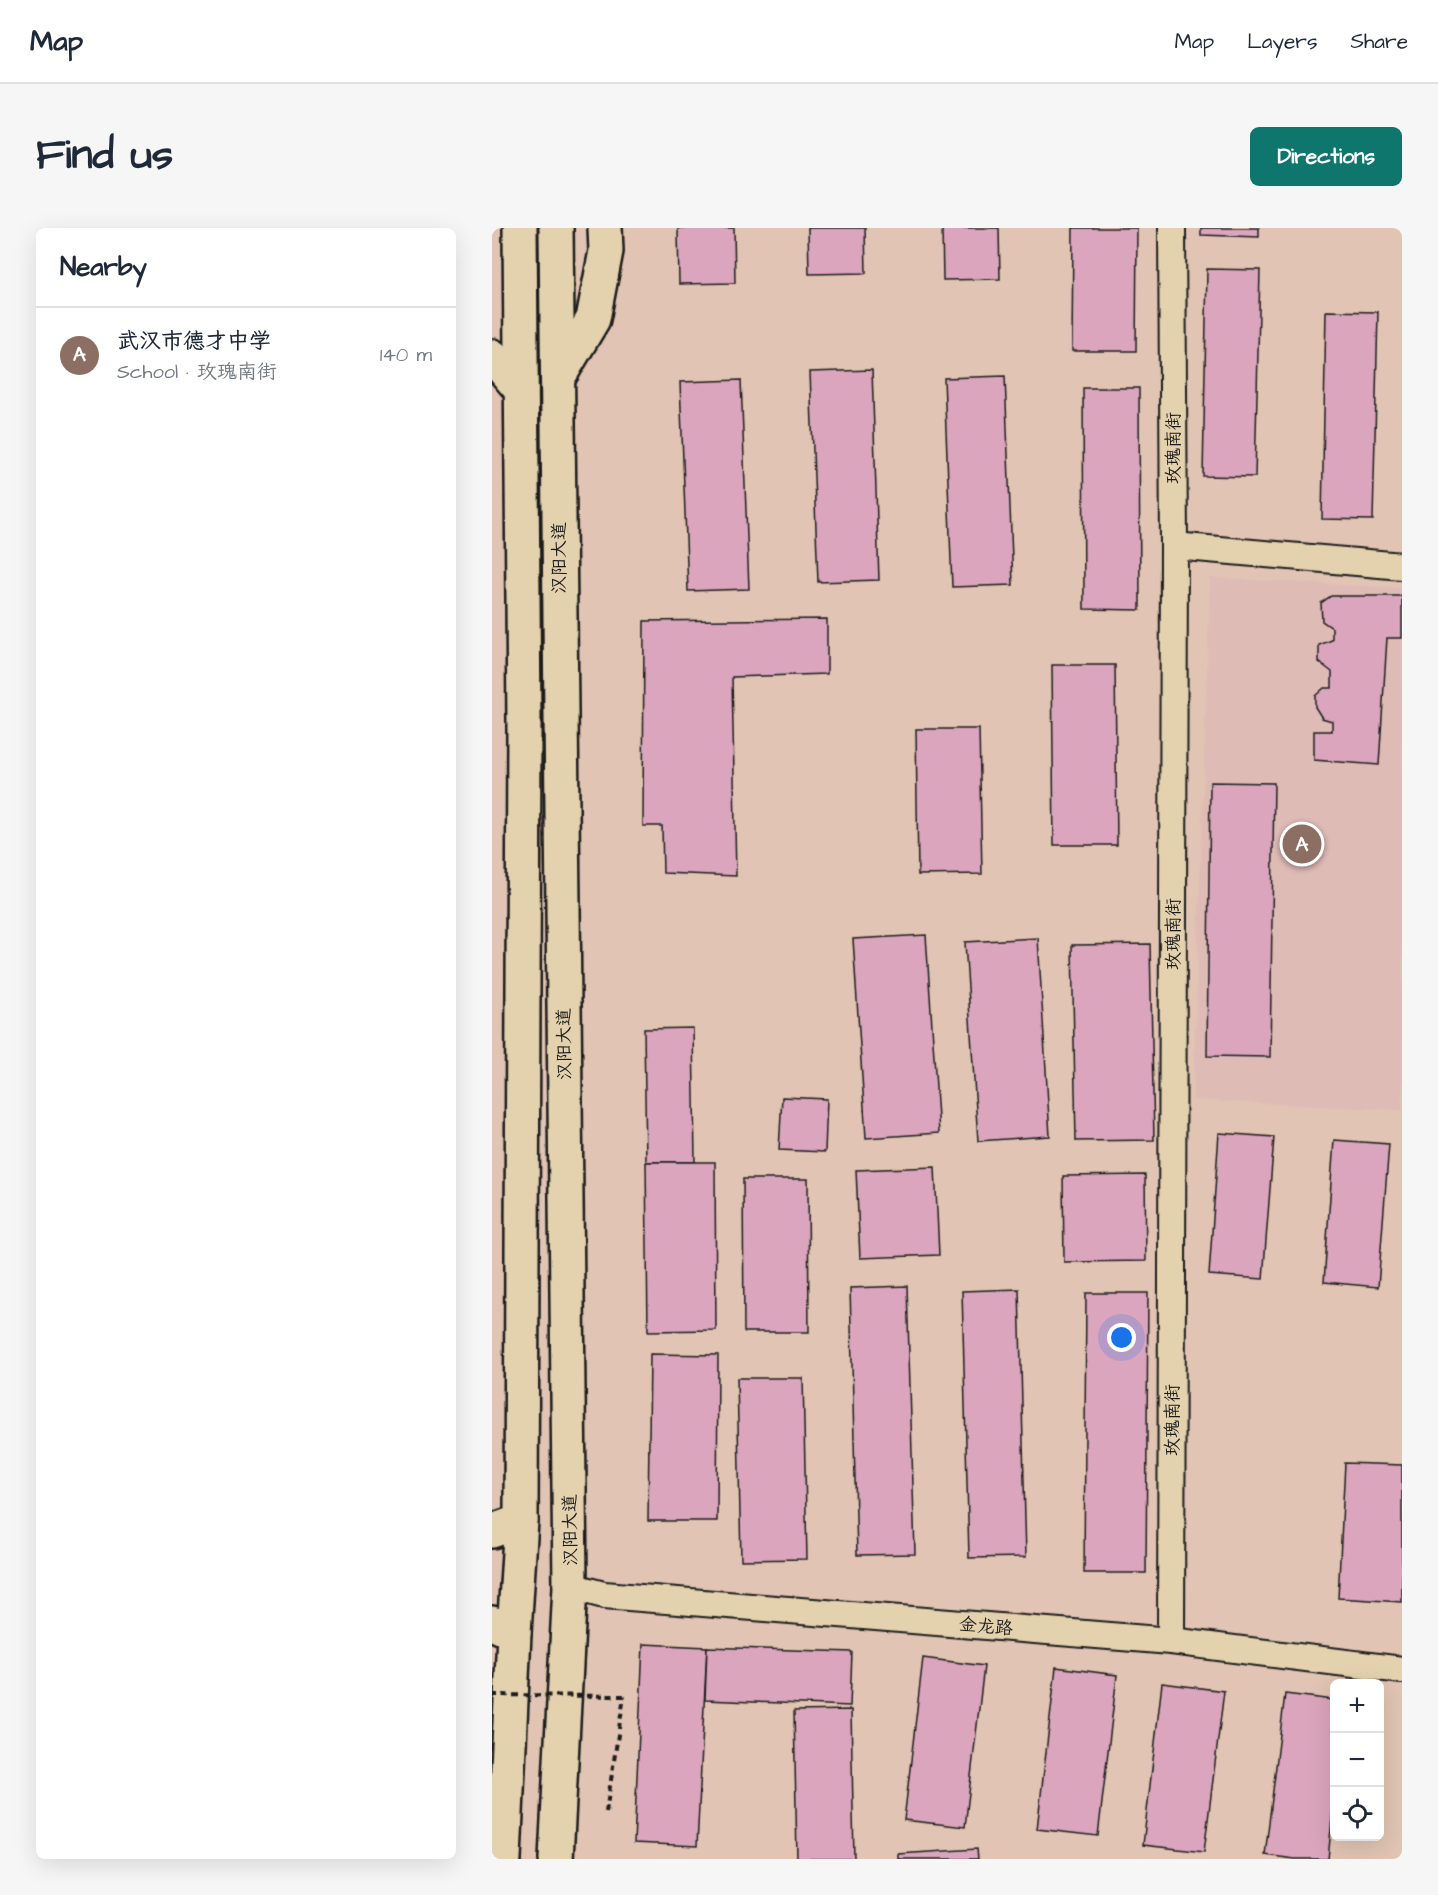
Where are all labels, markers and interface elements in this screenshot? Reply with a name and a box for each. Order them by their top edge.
text: Map [30,22,83,61]
text: Map [1174,27,1214,56]
text: Layers [1247,27,1317,56]
text: Share [1350,27,1408,56]
text: Find us [36,127,173,185]
button: Directions [1250,127,1402,186]
text: Nearby [60,249,147,285]
text: 武汉市德才中学 [117,326,271,357]
text: A [73,341,86,369]
text: 140 m [380,341,432,369]
text: School · 玫瑰南街 [117,358,277,386]
street label: 玫瑰南街 [1161,412,1186,484]
street label: 汉阳大道 [547,522,572,594]
pin: A [1282,822,1322,866]
street label: 玫瑰南街 [1161,898,1186,970]
street label: 汉阳大道 [551,1008,578,1080]
your location [1107,1323,1136,1352]
street label: 玫瑰南街 [1160,1384,1185,1456]
street label: 汉阳大道 [557,1494,584,1566]
street label: 金龙路 [958,1612,1014,1641]
map controls [1330,1679,1384,1841]
button: + [1330,1679,1384,1733]
button: − [1330,1733,1384,1787]
button: locate [1330,1787,1384,1841]

